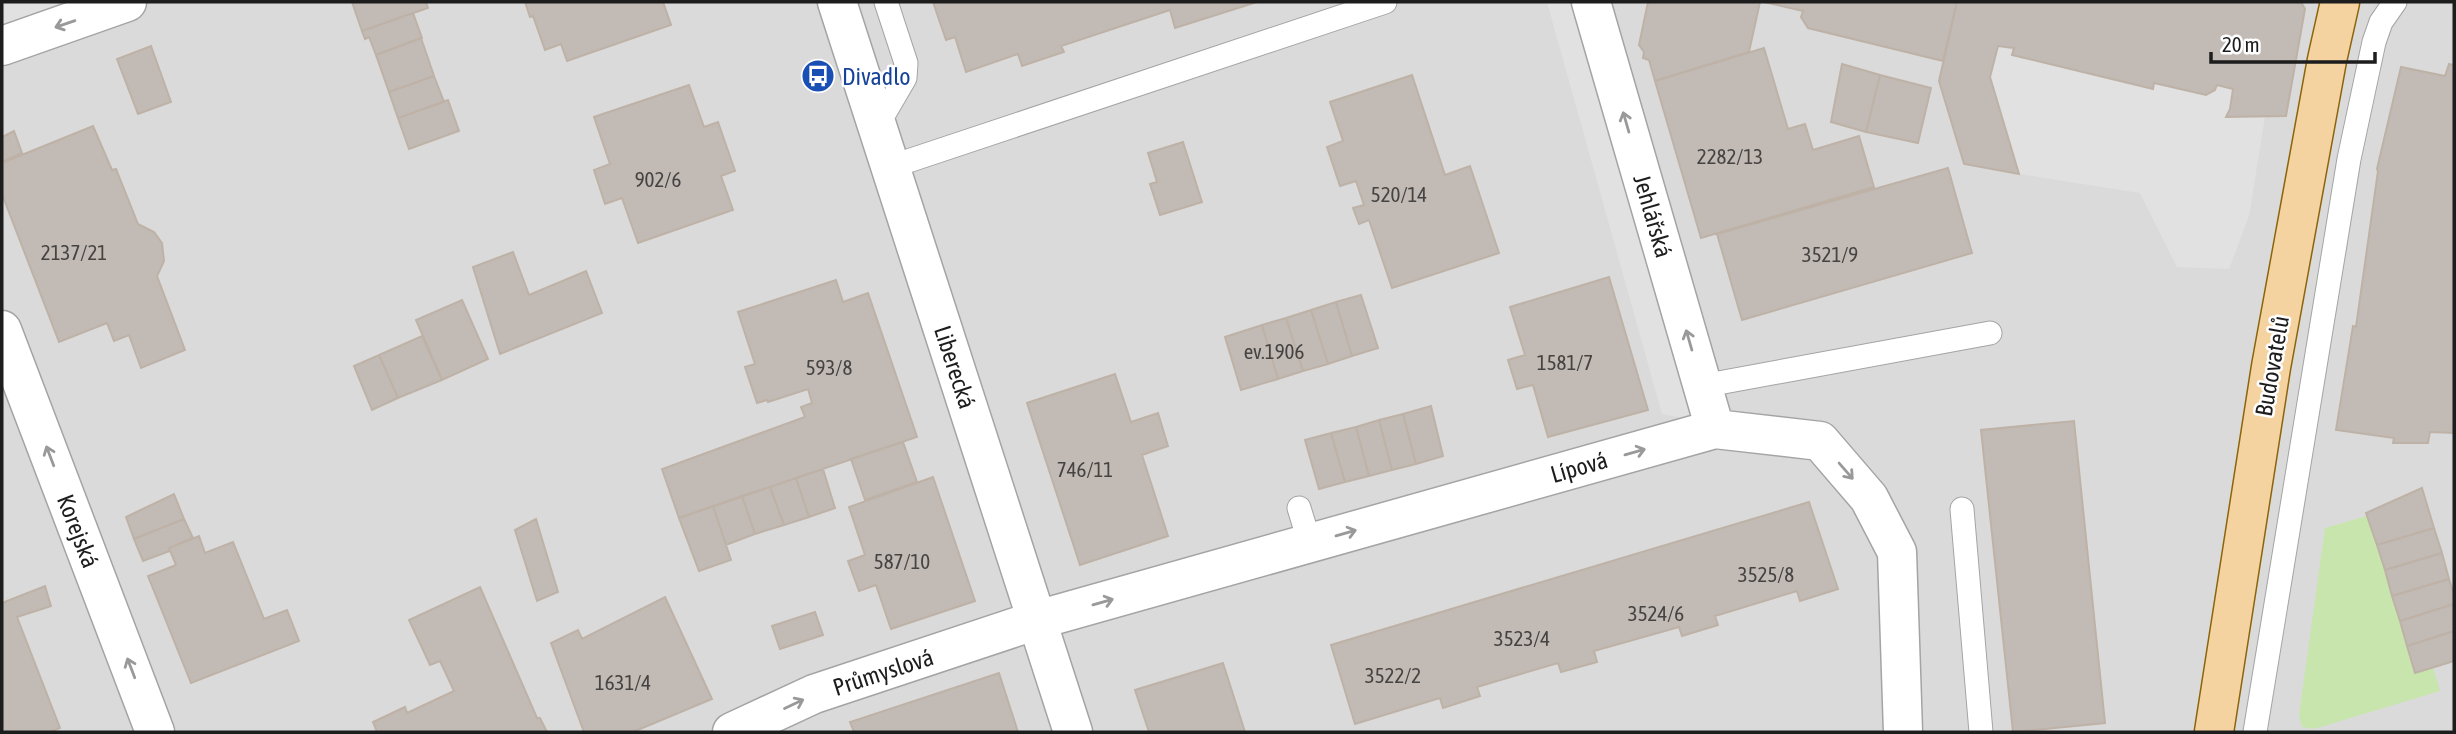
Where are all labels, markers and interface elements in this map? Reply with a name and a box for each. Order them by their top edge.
one-way arrow [54,19,76,31]
scale bar [2211,21,2376,65]
text: 20 m [2222,32,2260,56]
bus stop icon: Divadlo [799,57,837,95]
place label: Divadlo [842,63,911,90]
one-way arrow [1618,111,1631,133]
house number: 2282/13 [1697,144,1763,168]
house number: 902/6 [635,167,681,191]
street label: Jehlářská [1628,171,1678,261]
house number: 520/14 [1371,182,1427,206]
house number: 2137/21 [41,240,107,264]
house number: 3521/9 [1802,242,1858,266]
street label: Budovatelů [2250,314,2294,418]
street label: Liberecká [929,322,981,412]
one-way arrow [1681,329,1694,351]
house number: ev.1906 [1244,339,1304,363]
house number: 1581/7 [1537,350,1593,374]
house number: 593/8 [806,355,852,379]
one-way arrow [1624,444,1646,457]
one-way arrow [43,445,55,467]
street label: Lípová [1547,446,1611,488]
house number: 746/11 [1057,457,1113,481]
one-way arrow [1837,462,1853,480]
street label: Korejská [52,491,104,571]
one-way arrow [1335,526,1357,539]
house number: 587/10 [874,549,930,573]
house number: 3525/8 [1738,562,1794,586]
one-way arrow [1092,594,1114,607]
house number: 3524/6 [1628,601,1684,625]
house number: 3523/4 [1494,626,1550,650]
street label: Průmyslová [829,643,937,701]
one-way arrow [124,658,136,680]
house number: 3522/2 [1365,663,1421,687]
house number: 1631/4 [595,670,651,694]
one-way arrow [782,697,804,710]

